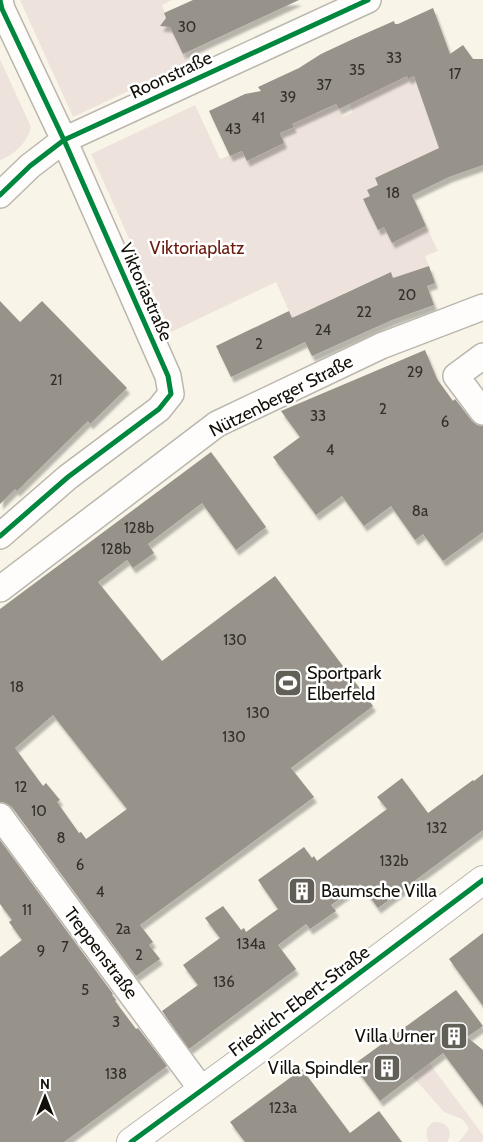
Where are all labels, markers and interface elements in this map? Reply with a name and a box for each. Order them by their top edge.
house number: 30 [178,18,196,36]
street label: Roonstraße [127,47,215,103]
house number: 33 [386,49,402,67]
house number: 35 [349,61,365,79]
house number: 17 [449,65,462,83]
house number: 37 [316,76,332,94]
house number: 39 [280,88,296,106]
house number: 41 [251,109,265,127]
house number: 43 [225,120,241,138]
house number: 18 [386,184,400,202]
park label: Viktoriaplatz [150,237,245,259]
street label: Viktoriastraße [115,240,177,344]
house number: 20 [398,286,416,304]
house number: 22 [356,303,372,321]
house number: 24 [315,321,332,339]
house number: 2 [255,335,263,353]
street label: Nützenberger Straße [205,350,357,442]
house number: 29 [407,363,423,381]
house number: 21 [50,371,62,389]
house number: 2 [379,400,387,418]
house number: 33 [310,407,326,425]
house number: 6 [441,413,449,431]
house number: 4 [326,441,335,459]
house number: 8a [412,502,429,520]
house number: 128b [124,519,154,537]
house number: 128b [101,540,131,558]
house number: 130 [223,631,247,649]
place label: Sportpark Elberfeld [307,662,382,705]
sports icon: Sportpark Elberfeld [273,668,303,698]
house number: 18 [10,678,24,696]
house number: 130 [246,704,270,722]
house number: 130 [222,728,246,746]
house number: 12 [15,778,28,796]
house number: 10 [31,802,47,820]
house number: 132 [427,819,448,837]
house number: 8 [56,829,66,847]
house number: 132b [379,852,409,870]
house number: 6 [76,856,84,874]
building icon: Baumsche Villa [287,876,317,906]
place label: Baumsche Villa [321,880,437,902]
house number: 4 [96,883,105,901]
house number: 11 [22,901,32,919]
street label: Treppenstraße [59,903,143,1003]
house number: 2a [115,920,131,938]
house number: 134a [237,935,266,953]
house number: 7 [61,938,69,956]
street label: Friedrich-Ebert-Straße [224,941,374,1061]
house number: 9 [37,942,45,960]
house number: 2 [135,946,143,964]
house number: 136 [213,973,235,991]
house number: 5 [81,981,89,999]
house number: 3 [112,1013,120,1031]
building icon: Villa Urner [439,1021,469,1051]
place label: Villa Urner [355,1025,435,1047]
building icon: Villa Spindler [372,1053,402,1083]
place label: Villa Spindler [268,1057,368,1079]
house number: 138 [105,1065,127,1083]
north arrow [20,1072,70,1122]
text: N [40,1075,50,1093]
house number: 123a [269,1099,298,1117]

